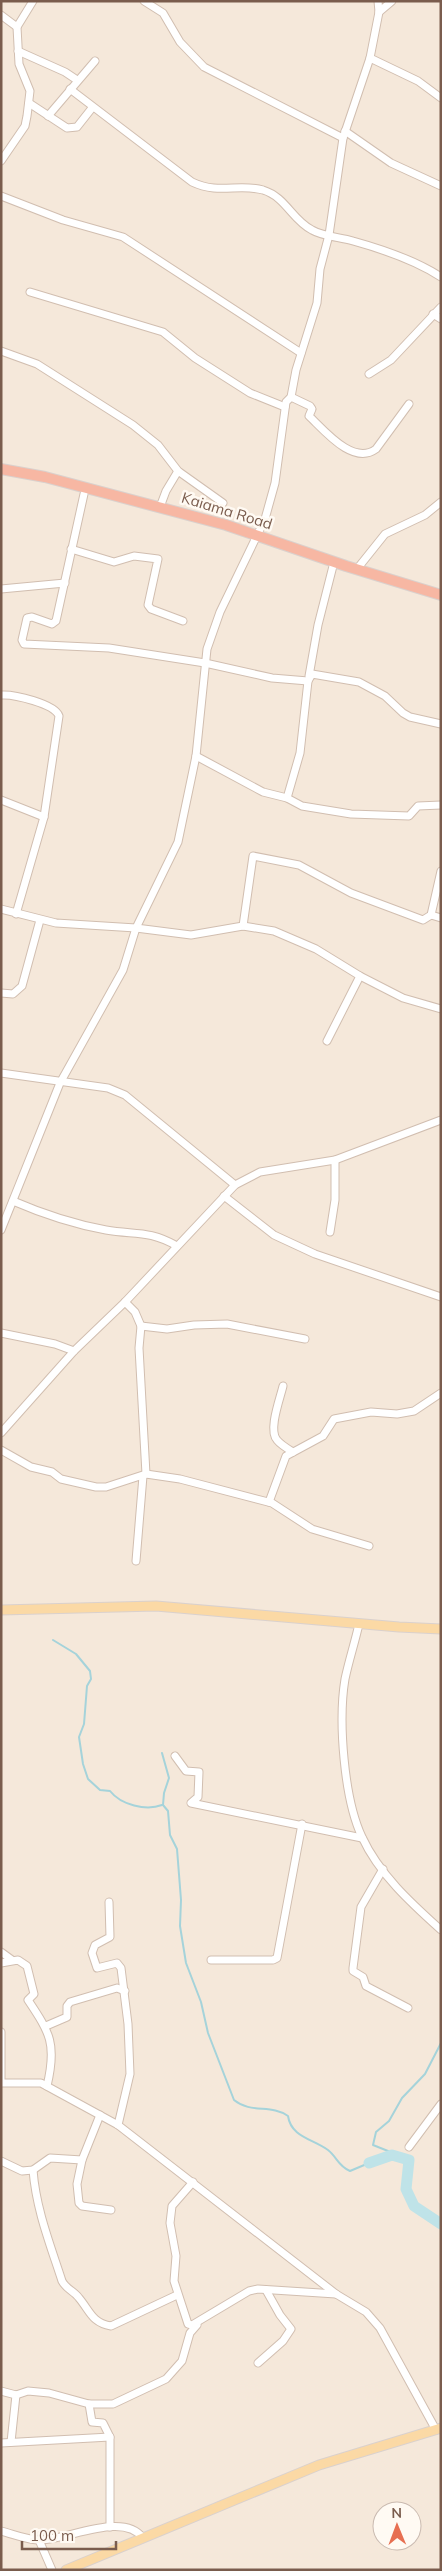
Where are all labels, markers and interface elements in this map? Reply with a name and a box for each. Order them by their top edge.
street label: Kaiama Road [179,488,275,533]
north arrow [372,2501,422,2551]
text: N [391,2504,402,2522]
scale bar [22,2518,116,2550]
text: 100 m [30,2526,74,2545]

